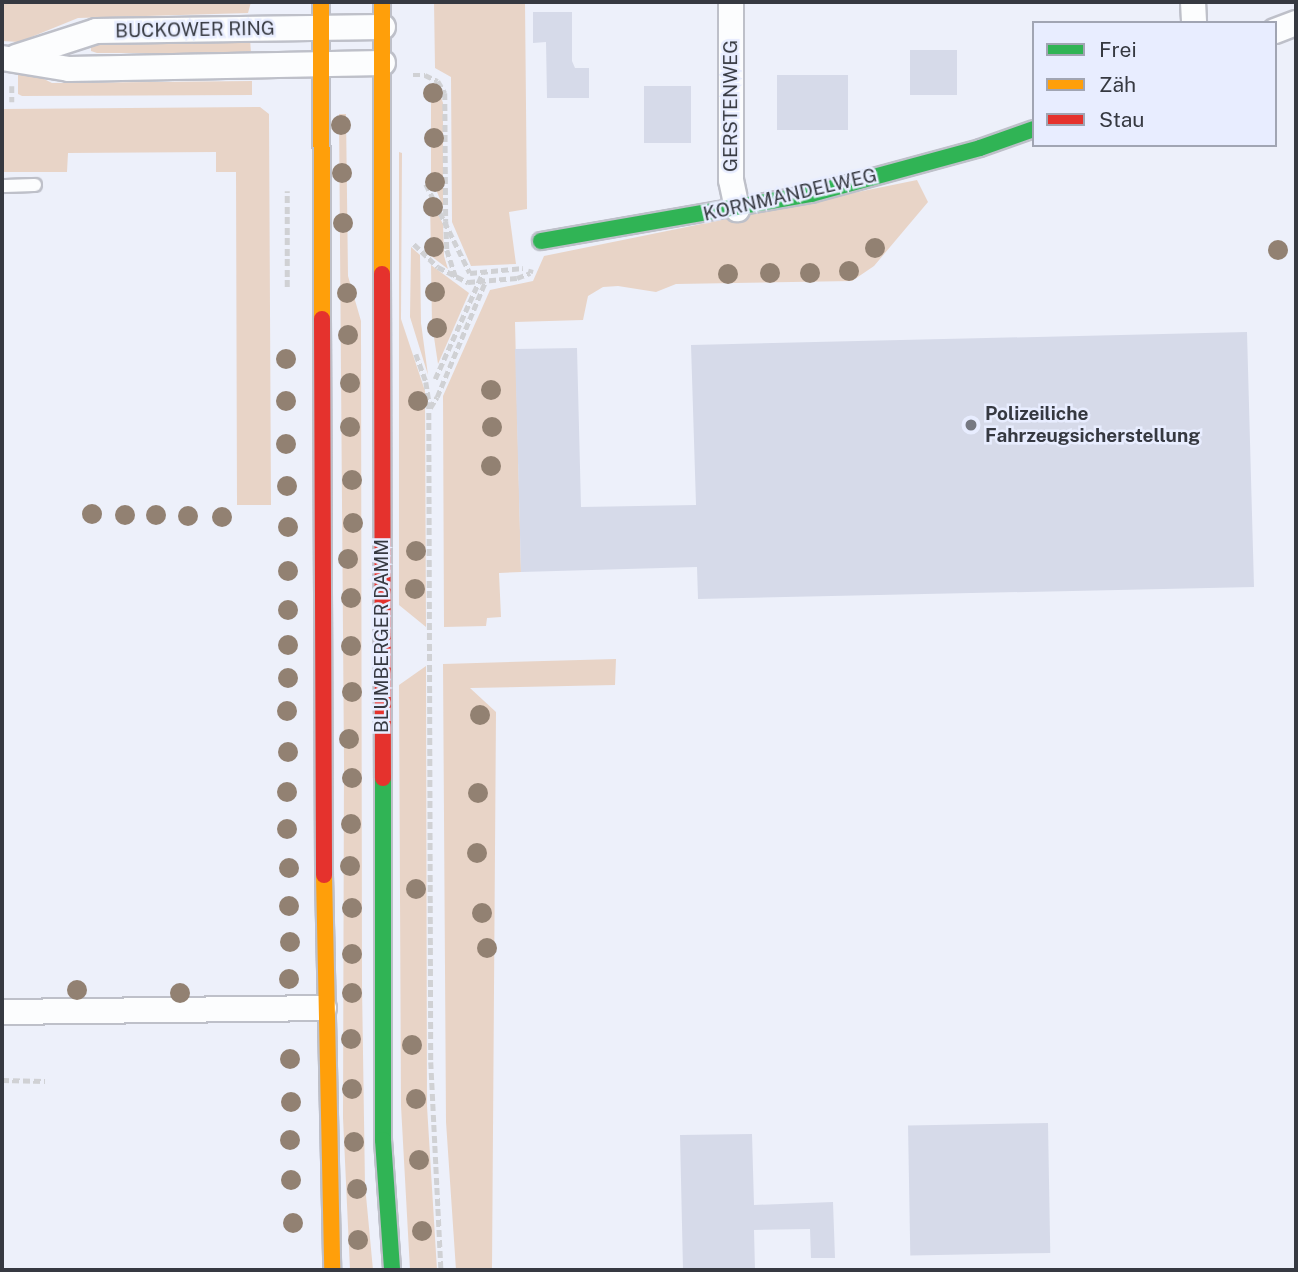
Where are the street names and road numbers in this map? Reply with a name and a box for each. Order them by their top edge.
street label: BUCKOWER RING [115,17,275,43]
street label: GERSTENWEG [720,40,742,172]
street label: KORNMANDELWEG [701,164,879,226]
street label: BLUMBERGER DAMM [371,539,393,733]

